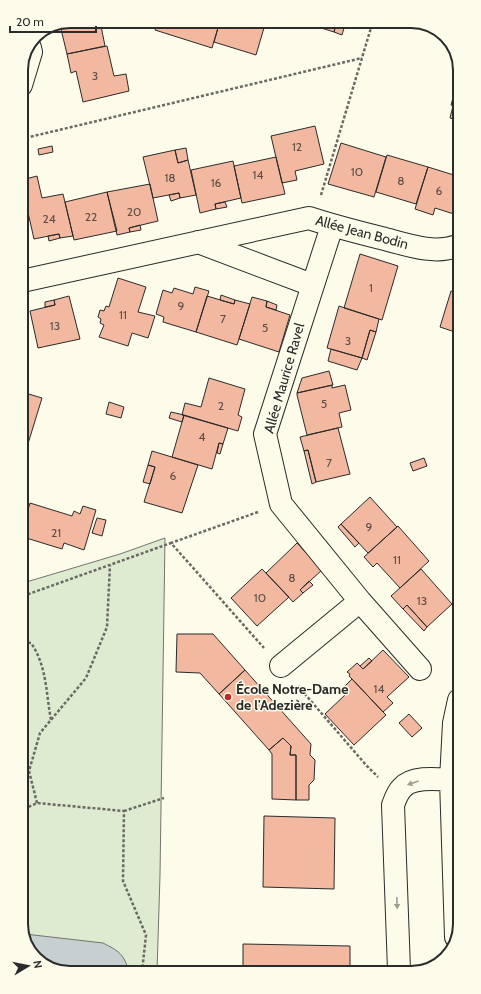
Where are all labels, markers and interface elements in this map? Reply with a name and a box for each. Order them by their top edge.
scale bar [10,8,96,34]
text: 20 m [16,14,44,29]
house number: 3 [92,68,98,83]
house number: 12 [292,139,302,154]
house number: 10 [351,164,363,179]
house number: 14 [253,167,263,182]
house number: 18 [164,170,176,185]
house number: 8 [397,173,405,188]
house number: 16 [211,175,222,190]
house number: 6 [436,183,443,198]
house number: 20 [127,204,141,219]
house number: 22 [85,209,97,224]
house number: 24 [42,211,56,226]
street label: Allée Jean Bodin [314,211,411,253]
house number: 1 [369,280,373,295]
house number: 9 [178,298,185,313]
house number: 11 [119,307,127,322]
house number: 7 [220,311,226,326]
house number: 13 [50,318,60,333]
street label: Allée Maurice Ravel [260,320,309,435]
house number: 5 [262,320,268,335]
house number: 3 [345,333,351,348]
house number: 5 [321,396,327,411]
house number: 2 [218,398,224,413]
house number: 4 [199,429,206,444]
house number: 7 [326,455,332,470]
house number: 6 [170,468,177,483]
house number: 9 [366,519,373,534]
house number: 21 [51,525,61,540]
house number: 11 [393,552,401,567]
house number: 8 [288,570,296,585]
house number: 10 [254,590,266,605]
house number: 13 [417,593,427,608]
place label: École Notre-Dame de l'Adezière [236,680,348,714]
house number: 14 [374,681,384,696]
marker: École Notre-Dame de l'Adezière [223,692,233,702]
one-way arrow [406,780,418,786]
one-way arrow [393,897,400,909]
north arrow [8,946,48,986]
text: N [30,959,45,969]

